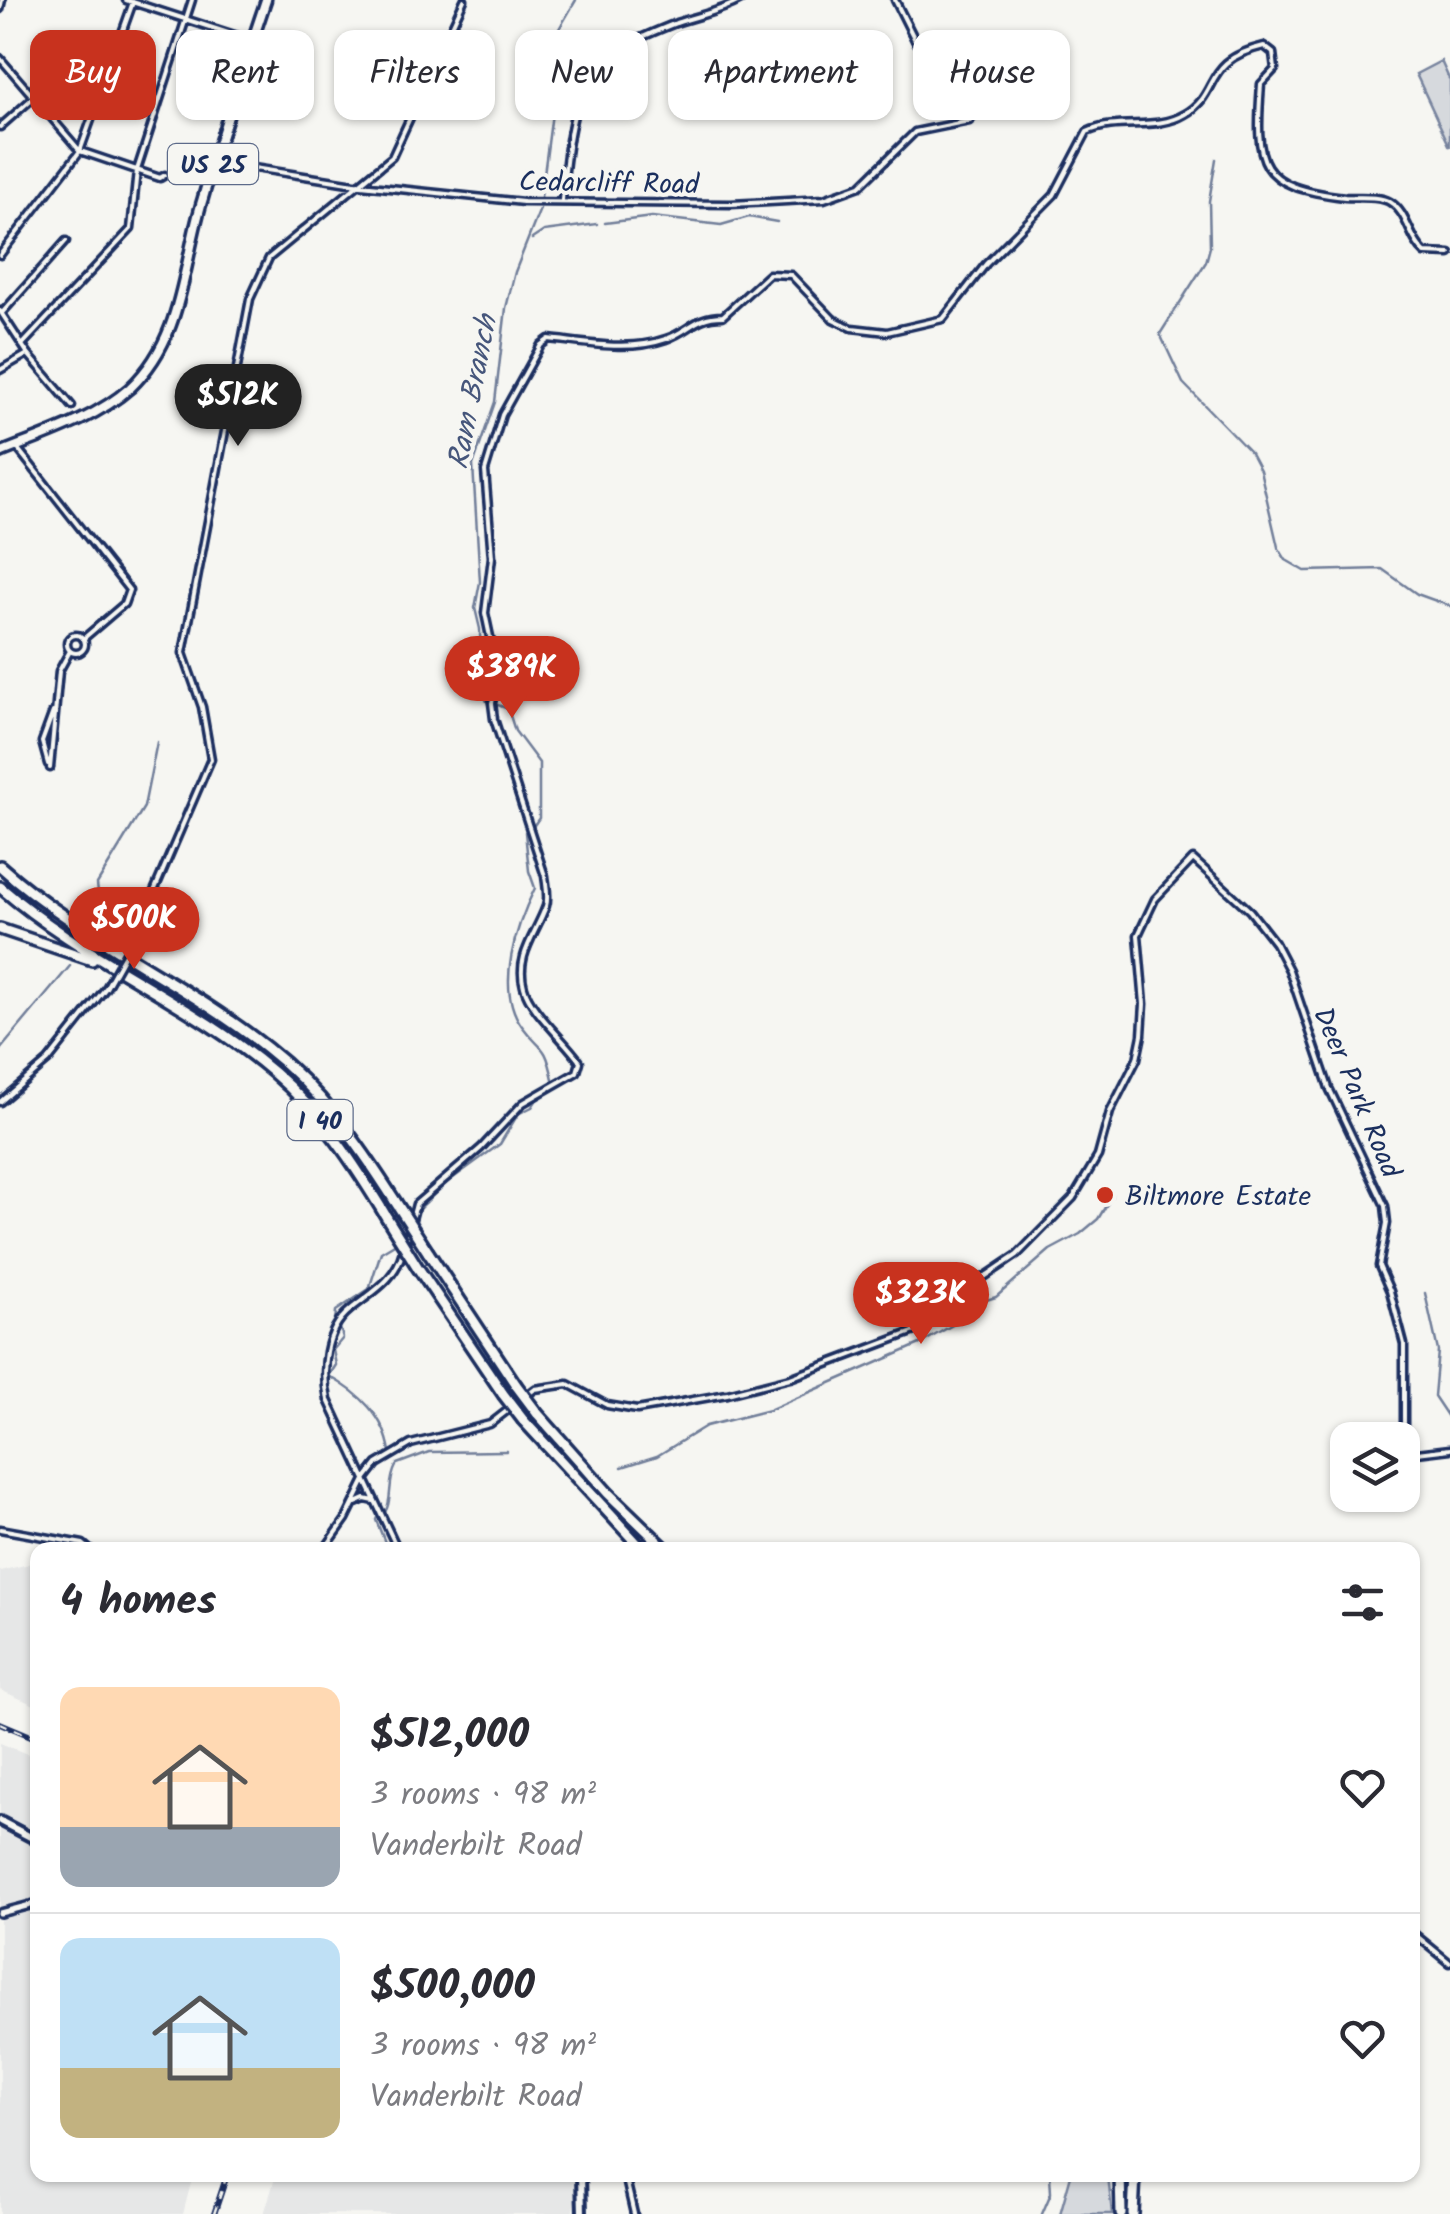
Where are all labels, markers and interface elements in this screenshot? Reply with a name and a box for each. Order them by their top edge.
chip: Buy [30,30,156,120]
chip: Rent [176,30,314,120]
chip: Filters [334,30,495,120]
chip: New [515,30,648,120]
chip: Apartment [668,30,893,120]
chip: House [913,30,1070,120]
road number: US 25 [168,144,258,184]
street label: Cedarcliff Road [518,160,700,209]
water label: Ram Branch [436,308,513,474]
pin: $512K [168,364,308,449]
text: $512K [197,371,279,422]
pin: $389K [442,636,582,721]
text: $389K [467,643,557,694]
pin: $500K [64,887,204,972]
text: $500K [90,894,178,945]
street label: Deer Park Road [1299,1000,1412,1186]
road number: I 40 [288,1100,352,1140]
place label: Biltmore Estate [1125,1175,1311,1220]
marker: Biltmore Estate [1094,1184,1116,1206]
pin: $323K [851,1262,991,1347]
text: $323K [875,1269,967,1320]
map controls [1330,1422,1420,1512]
button: layers [1330,1422,1420,1512]
text: 4 homes [60,1569,216,1636]
icon: filters [1335,1575,1390,1630]
text: $512,000 [370,1703,529,1770]
icon: home [140,1727,260,1847]
icon: heart [1335,1760,1390,1815]
text: 3 rooms · 98 m² [370,1770,596,1821]
text: Vanderbilt Road [370,1821,582,1872]
text: $500,000 [370,1954,535,2021]
icon: home [140,1978,260,2098]
icon: heart [1335,2011,1390,2066]
text: 3 rooms · 98 m² [370,2021,596,2072]
text: Vanderbilt Road [370,2072,582,2123]

